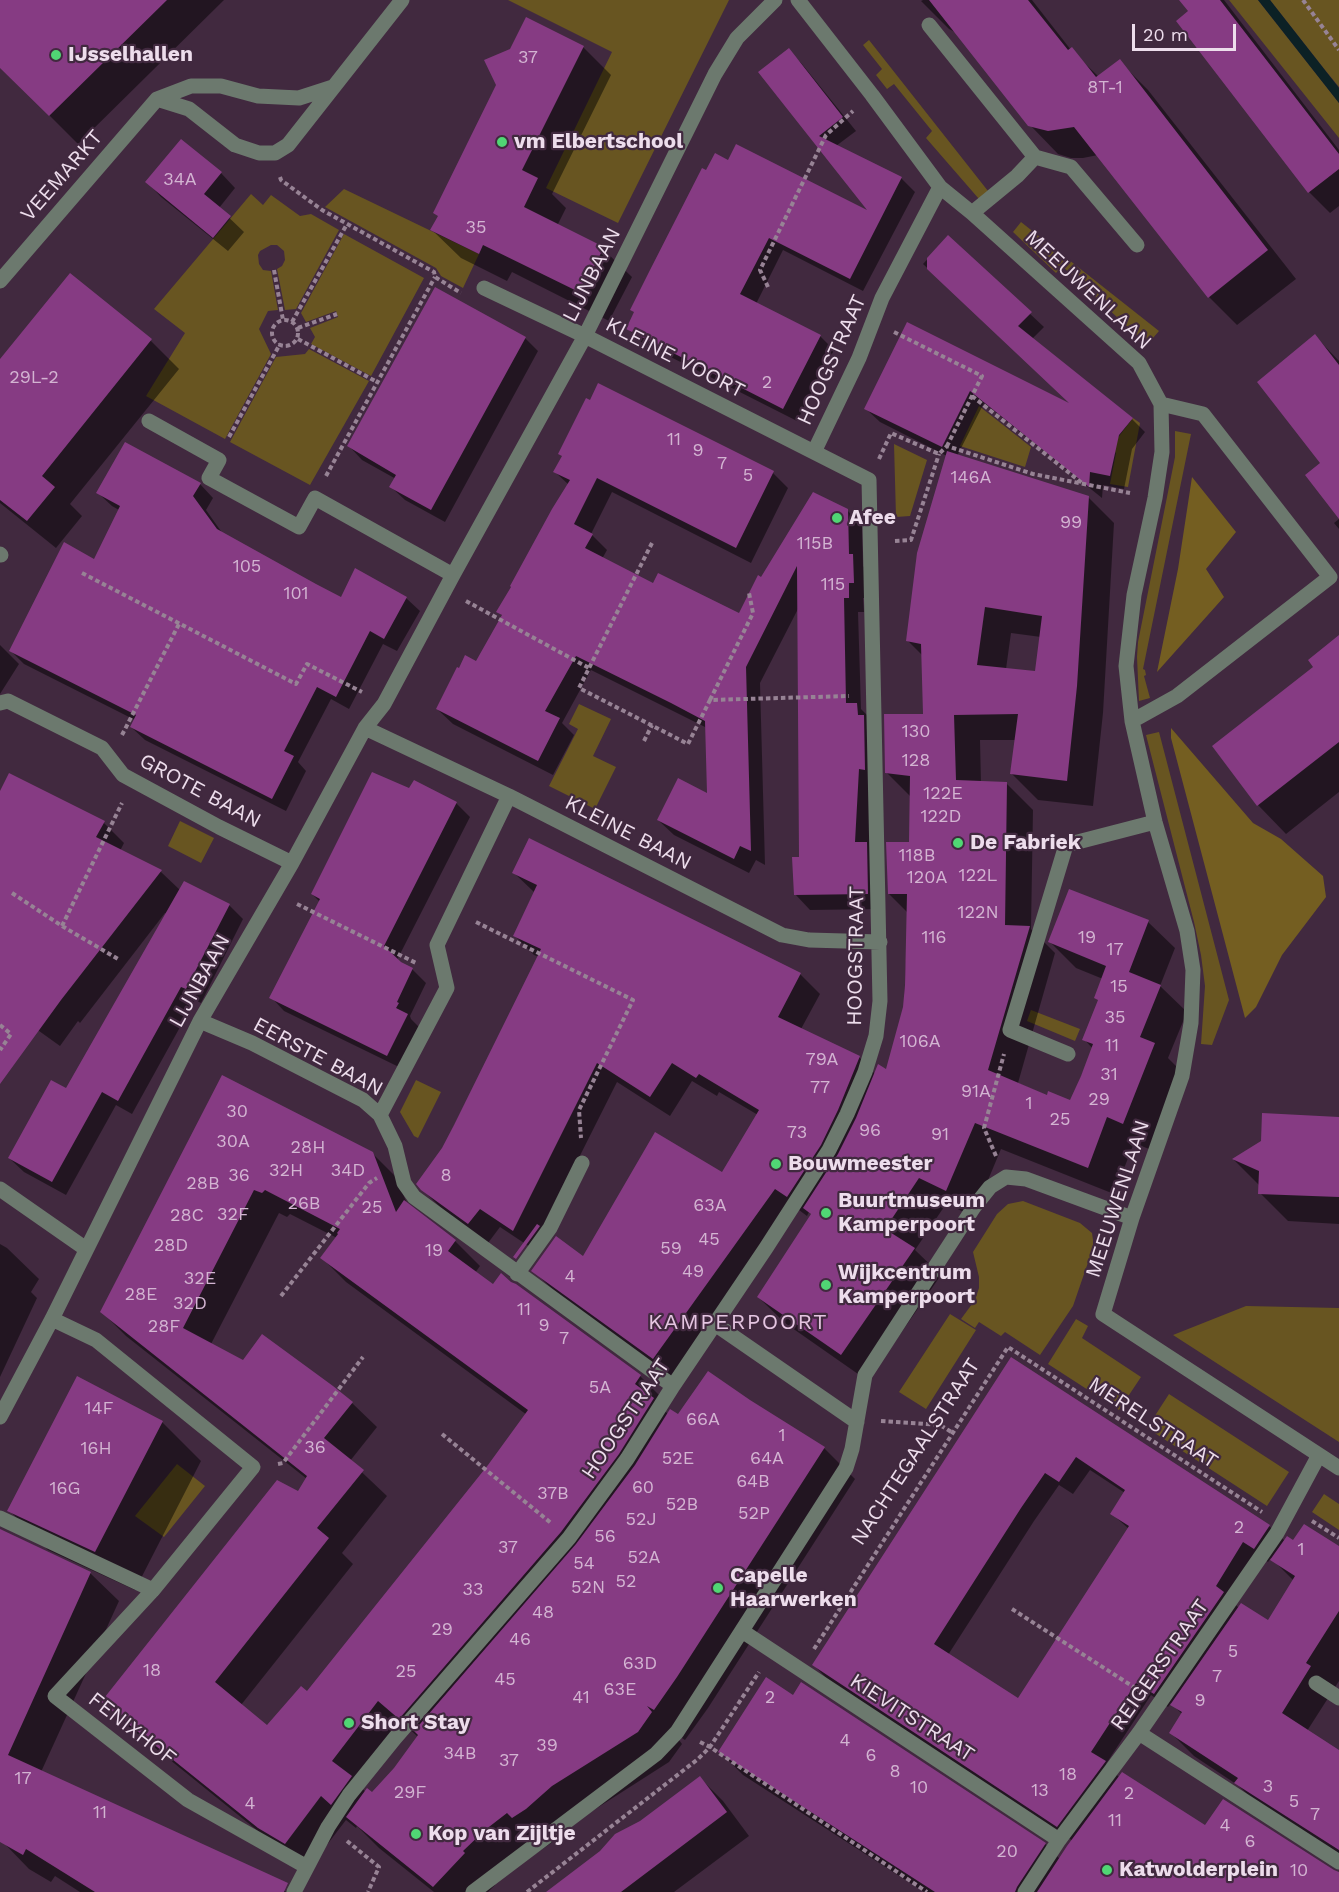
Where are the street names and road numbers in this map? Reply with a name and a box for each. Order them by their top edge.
street label: VEEMARKT [16,125,108,227]
street label: LIJNBAAN [557,224,627,326]
street label: MEEUWENLAAN [1019,225,1157,355]
street label: HOOGSTRAAT [792,291,872,429]
street label: KLEINE VOORT [601,312,749,404]
street label: GROTE BAAN [135,748,265,834]
street label: KLEINE BAAN [561,790,695,876]
street label: HOOGSTRAAT [842,886,870,1026]
street label: LIJNBAAN [164,930,236,1032]
street label: EERSTE BAAN [249,1012,387,1102]
street label: MEEUWENLAAN [1081,1117,1155,1281]
street label: HOOGSTRAAT [576,1354,676,1484]
street label: NACHTEGAALSTRAAT [846,1354,986,1550]
street label: MERELSTRAAT [1084,1372,1222,1474]
street label: REIGERSTRAAT [1105,1595,1215,1735]
street label: KIEVITSTRAAT [845,1668,979,1768]
street label: FENIXHOF [83,1687,181,1771]

